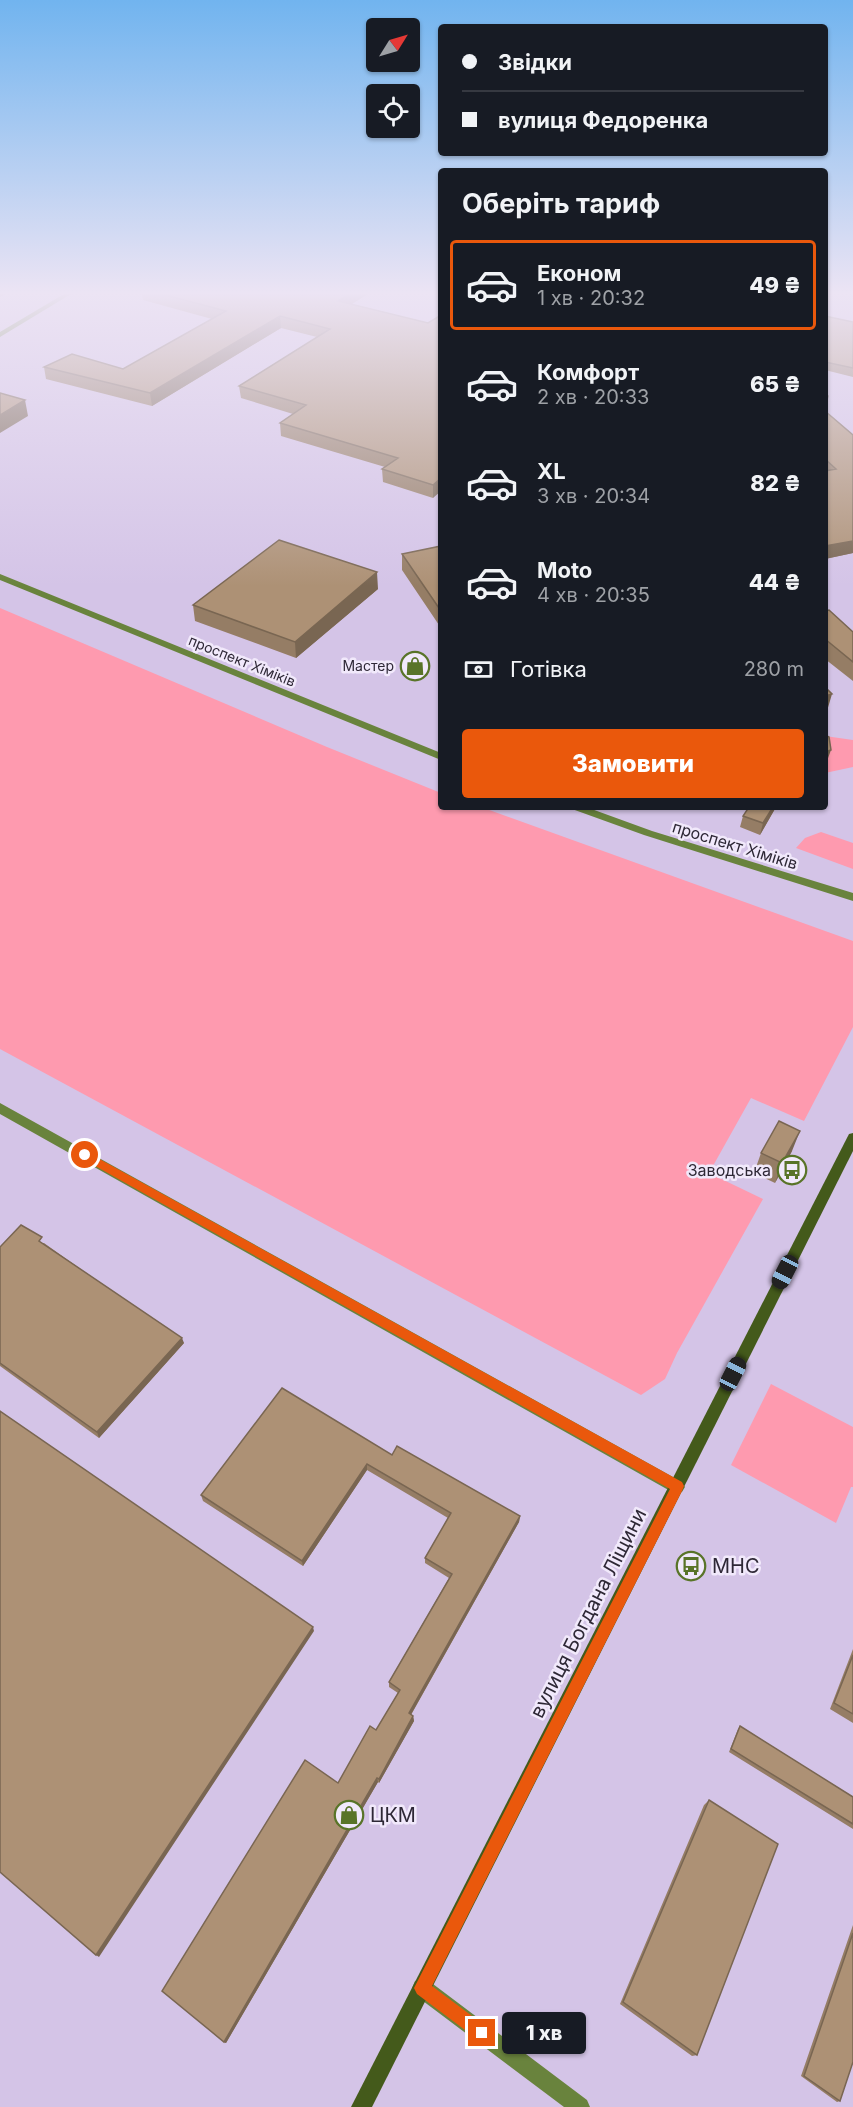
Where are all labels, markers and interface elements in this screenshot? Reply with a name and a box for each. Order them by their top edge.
north arrow [366,18,420,72]
map controls [366,18,420,138]
text: Звідки [498,49,572,75]
button: locate [366,84,420,138]
text: вулиця Федоренка [498,107,708,133]
text: Оберіть тариф [462,187,660,220]
icon: car [465,258,519,312]
text: Економ [537,260,621,286]
text: 49 ₴ [749,272,801,298]
text: 1 хв · 20:32 [537,286,645,310]
icon: car [465,357,519,411]
text: Комфорт [537,359,639,385]
text: 65 ₴ [750,371,801,397]
text: 2 хв · 20:33 [537,385,649,409]
icon: car [465,456,519,510]
text: XL [537,458,566,484]
text: 82 ₴ [750,470,801,496]
text: 3 хв · 20:34 [537,484,650,508]
icon: car [465,555,519,609]
text: Moto [537,557,592,583]
text: 44 ₴ [749,569,801,595]
text: 4 хв · 20:35 [537,583,650,607]
street label: проспект Хіміків [186,631,298,690]
shop icon: Мастер [399,650,431,682]
icon: cash [462,653,495,686]
text: Готівка [510,656,587,682]
place label: Мастер [342,657,394,674]
text: 280 m [744,657,804,681]
button: Замовити [462,729,804,798]
street label: проспект Хіміків [670,816,800,874]
route start [71,1141,98,1168]
bus stop icon: Заводська [776,1154,808,1186]
place label: Заводська [688,1160,771,1180]
car [769,1252,801,1292]
car [717,1354,749,1394]
street label: вулиця Богдана Ліщини [525,1504,651,1722]
bus stop icon: МНС [675,1550,707,1582]
place label: МНС [712,1554,760,1578]
shop icon: ЦКМ [333,1799,365,1831]
place label: ЦКМ [370,1803,416,1827]
callout: 1 хв [503,2012,587,2054]
route end [468,2019,495,2046]
text: 1 хв [526,2021,562,2045]

